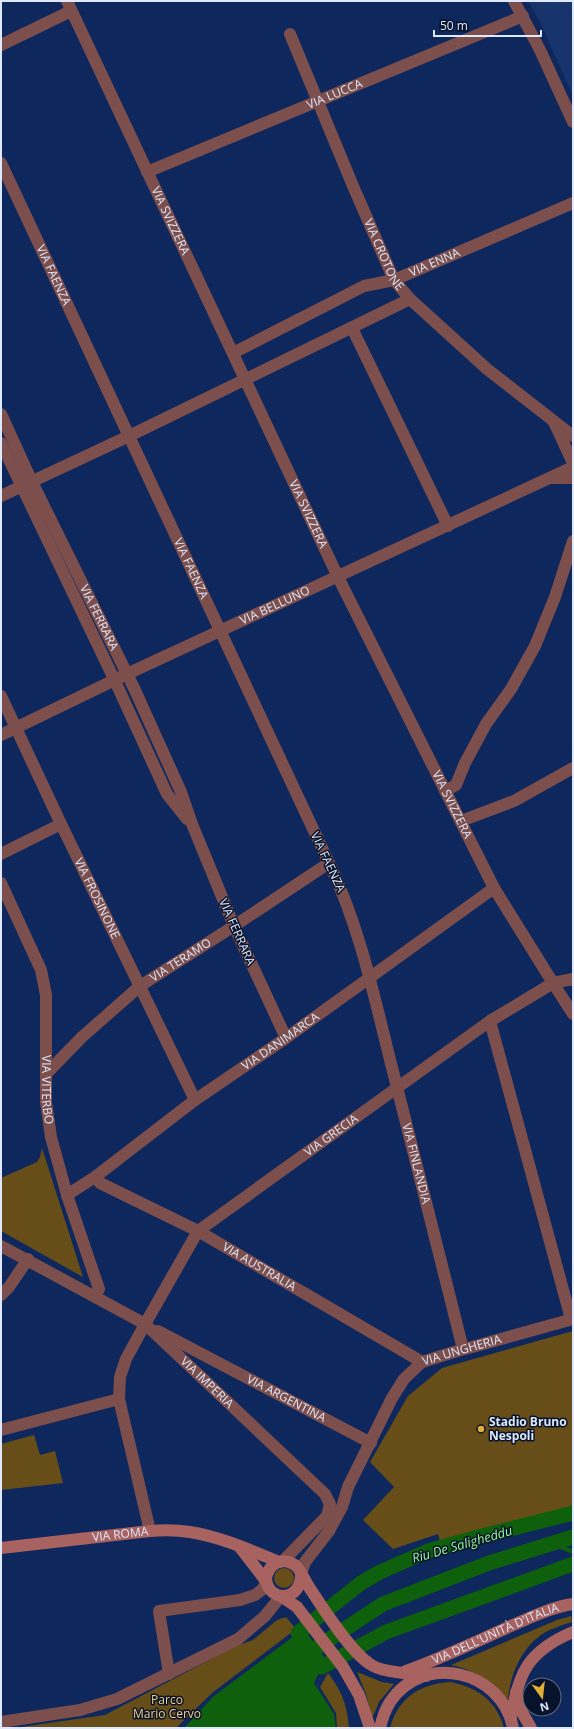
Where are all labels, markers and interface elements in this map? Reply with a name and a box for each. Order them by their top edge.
scale bar [434,12,541,38]
text: 50 m [440,17,468,34]
street label: VIA LUCCA [304,74,365,113]
street label: VIA SVIZZERA [148,184,194,258]
street label: VIA CROTONE [360,216,408,294]
street label: VIA FAENZA [33,242,76,309]
street label: VIA ENNA [406,243,463,280]
street label: VIA SVIZZERA [285,477,332,551]
street label: VIA FAENZA [170,535,213,602]
street label: VIA BELLUNO [237,581,312,629]
street label: VIA FERRARA [76,582,123,654]
street label: VIA SVIZZERA [428,767,477,841]
street label: VIA FAENZA [307,829,350,895]
street label: VIA FROSINONE [71,855,124,942]
street label: VIA FERRARA [215,896,260,968]
street label: VIA TERAMO [146,934,214,986]
street label: VIA DANIMARCA [238,1008,323,1074]
street label: VIA VITERBO [38,1055,58,1125]
street label: VIA GRECIA [300,1109,362,1160]
street label: VIA FINLANDIA [398,1121,435,1206]
street label: VIA AUSTRALIA [219,1238,300,1295]
street label: VIA UNGHERIA [420,1330,504,1369]
street label: VIA IMPERIA [177,1353,238,1412]
street label: VIA ARGENTINA [244,1370,330,1426]
place label: Stadio Bruno Nespoli [489,1413,567,1444]
marker: Stadio Bruno Nespoli [476,1424,486,1434]
water label: Riu De Saligheddu [410,1521,515,1567]
street label: VIA ROMA [91,1522,150,1546]
street label: VIA DELL'UNITÀ D'ITALIA [429,1598,561,1668]
north arrow [522,1677,562,1717]
park label: Parco Mario Cervo [133,1691,201,1722]
text: N [538,1699,551,1716]

